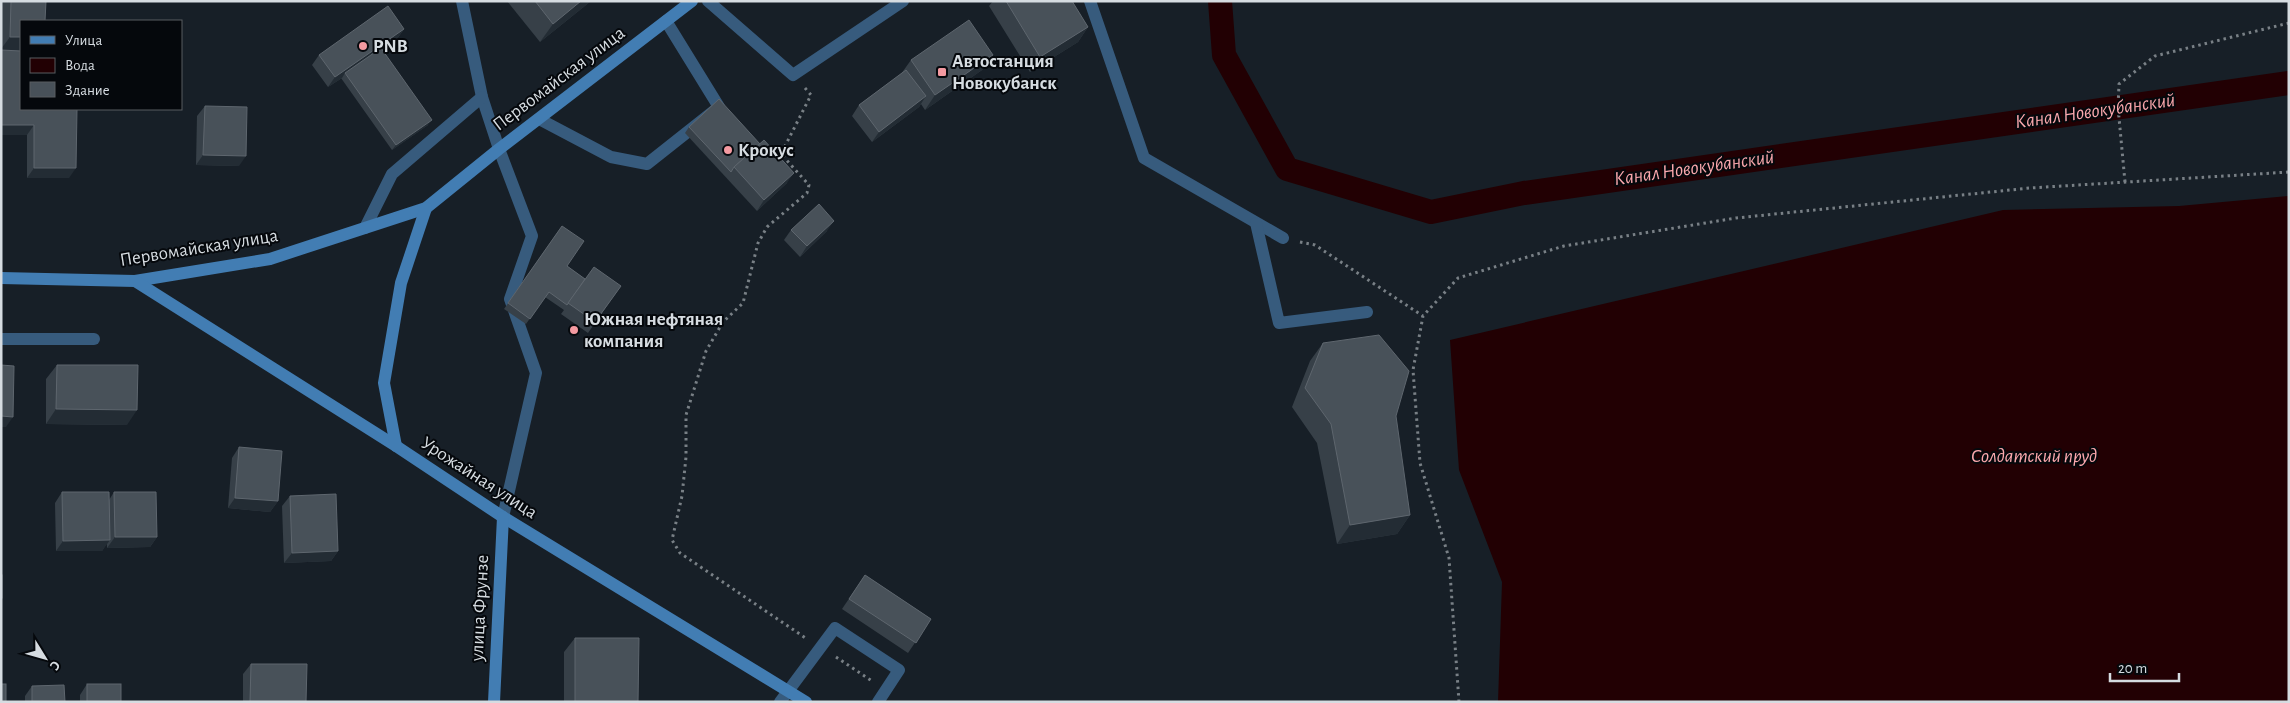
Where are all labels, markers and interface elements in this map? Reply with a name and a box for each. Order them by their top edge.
legend [20,20,182,110]
street label: Первомайская улица [489,23,629,135]
text: Улица [65,33,102,48]
place label: PNB [373,37,408,56]
marker: PNB [357,40,369,52]
place label: Автостанция Новокубанск [952,52,1057,93]
text: Вода [65,58,95,73]
marker: Автостанция Новокубанск [936,66,948,78]
text: Здание [65,83,110,98]
water label: Канал Новокубанский [2014,90,2176,132]
place label: Крокус [738,141,794,160]
marker: Крокус [722,144,734,156]
water label: Канал Новокубанский [1613,147,1775,189]
street label: Первомайская улица [118,226,280,270]
place label: Южная нефтяная компания [584,310,723,351]
marker: Южная нефтяная компания [568,324,580,336]
street label: Урожайная улица [417,433,541,523]
water label: Солдатский пруд [1971,446,2097,466]
street label: улица Фрунзе [468,554,492,663]
north arrow [20,633,70,683]
scale bar [2110,650,2179,682]
text: С [47,658,63,673]
text: 20 m [2118,661,2147,676]

